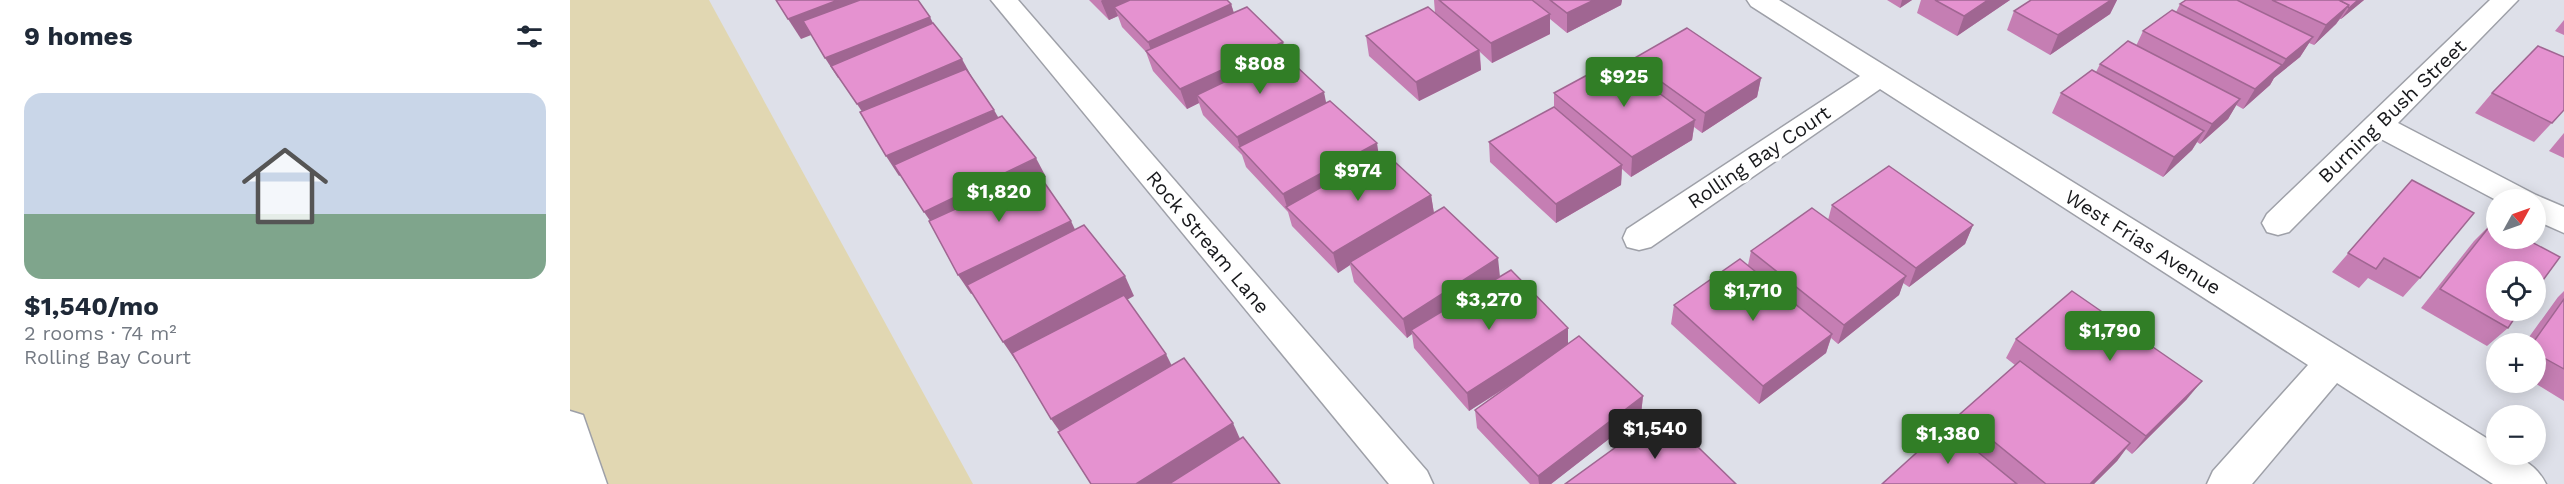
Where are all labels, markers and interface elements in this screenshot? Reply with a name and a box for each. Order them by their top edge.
icon: filters [513,20,546,53]
text: 9 homes [24,21,133,51]
street label: Burning Bush Street [2313,34,2471,188]
pin: $808 [1224,44,1296,95]
text: $808 [1235,51,1285,75]
pin: $925 [1588,57,1660,108]
text: $925 [1600,64,1648,88]
street label: Rolling Bay Court [1683,100,1835,214]
icon: home [231,132,339,240]
pin: $974 [1322,151,1394,202]
text: $974 [1334,158,1382,182]
street label: Rock Stream Lane [1141,166,1275,318]
pin: $1,820 [950,172,1048,223]
text: $1,820 [967,179,1031,203]
street label: West Frias Avenue [2061,184,2225,300]
north arrow [2486,189,2546,249]
map controls [2486,189,2546,465]
button: locate [2486,261,2546,321]
pin: $1,710 [1704,271,1802,322]
text: $1,710 [1724,278,1782,302]
pin: $3,270 [1440,280,1538,331]
text: $3,270 [1456,287,1522,311]
text: $1,540/mo [24,291,159,321]
pin: $1,790 [2061,311,2159,362]
text: $1,790 [2079,318,2141,342]
text: 2 rooms · 74 m² [24,321,177,345]
button: + [2486,333,2546,393]
text: Rolling Bay Court [24,345,191,369]
button: − [2486,405,2546,465]
pin: $1,540 [1606,409,1704,460]
pin: $1,380 [1899,414,1997,465]
text: $1,540 [1623,416,1687,440]
text: $1,380 [1916,421,1980,445]

